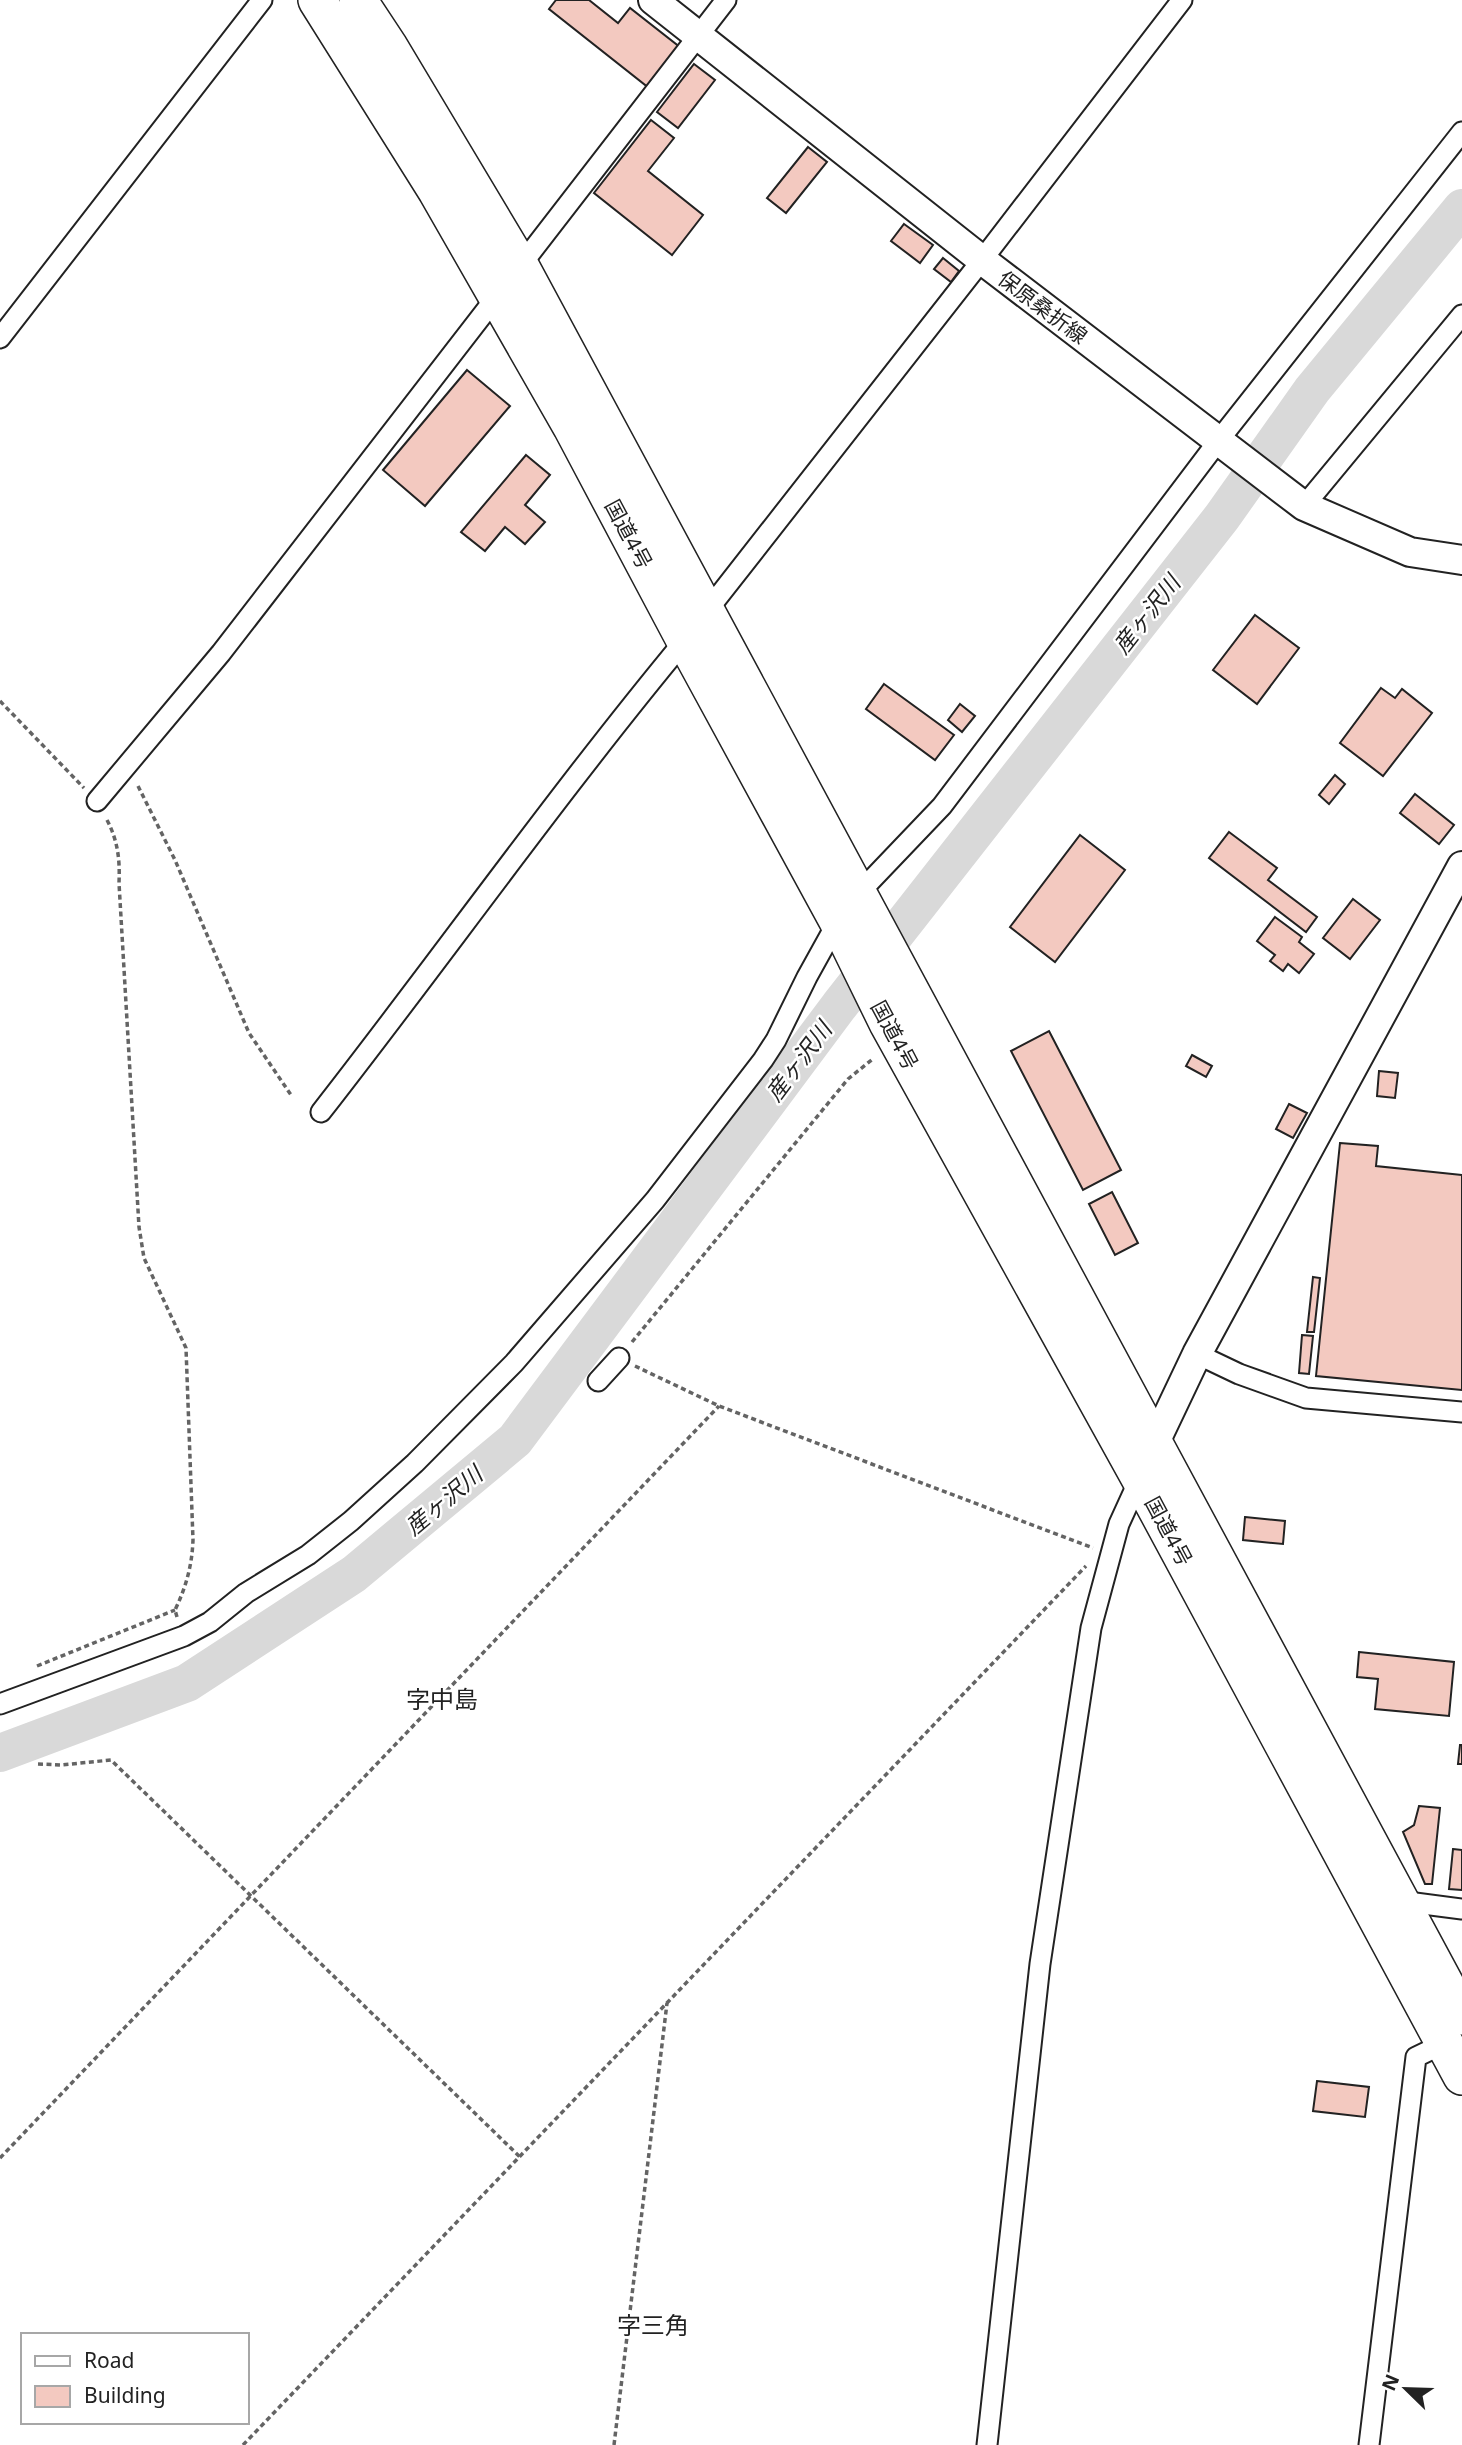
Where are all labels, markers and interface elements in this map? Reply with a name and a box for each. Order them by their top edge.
street label: 保原桑折線 [993,264,1093,350]
street label: 国道4号 [599,494,659,574]
water label: 産ヶ沢川 [1105,566,1189,660]
street label: 国道4号 [865,995,925,1075]
water label: 産ヶ沢川 [758,1012,840,1107]
water label: 産ヶ沢川 [397,1456,491,1542]
street label: 国道4号 [1139,1491,1199,1571]
district label: 字中島 [406,1682,478,1715]
district label: 字三角 [617,2308,689,2341]
legend [21,2333,248,2424]
text: Road [84,2346,134,2374]
north arrow [1371,2354,1441,2424]
text: N [1375,2370,1405,2395]
text: Building [84,2381,166,2409]

